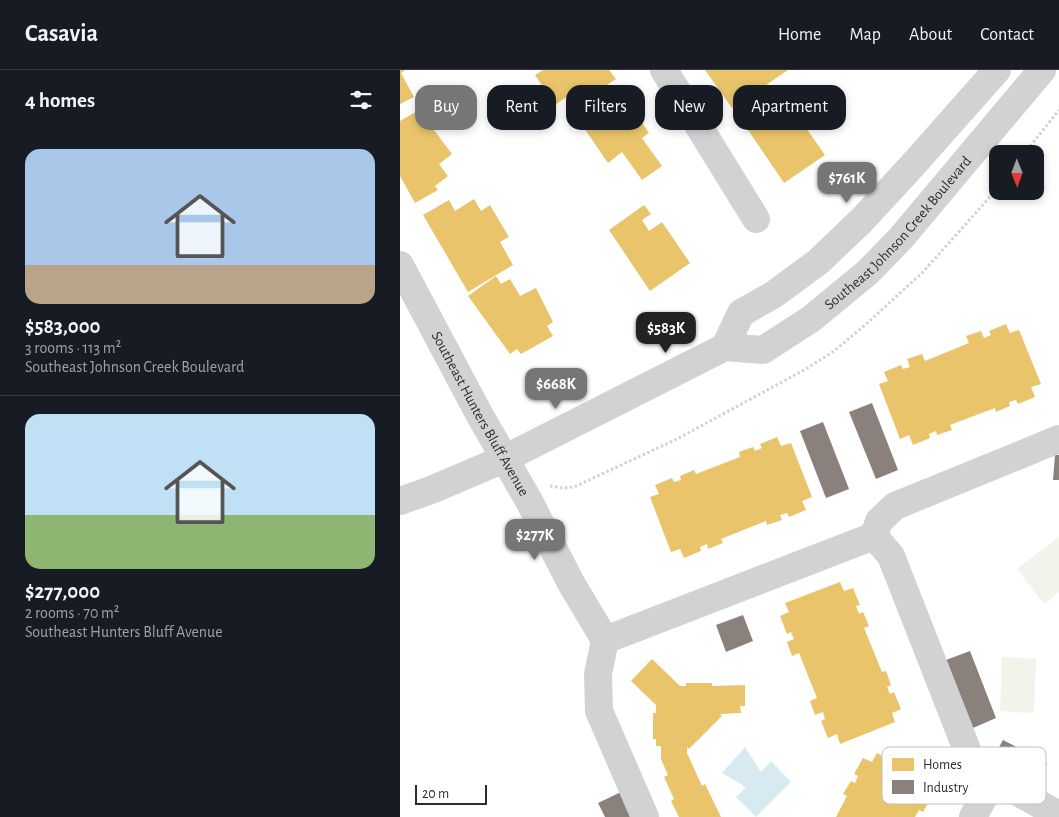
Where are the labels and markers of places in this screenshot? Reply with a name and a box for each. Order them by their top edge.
pin: $761K [812,162,882,204]
pin: $583K [631,312,701,354]
pin: $668K [521,368,591,410]
pin: $277K [500,518,570,561]

